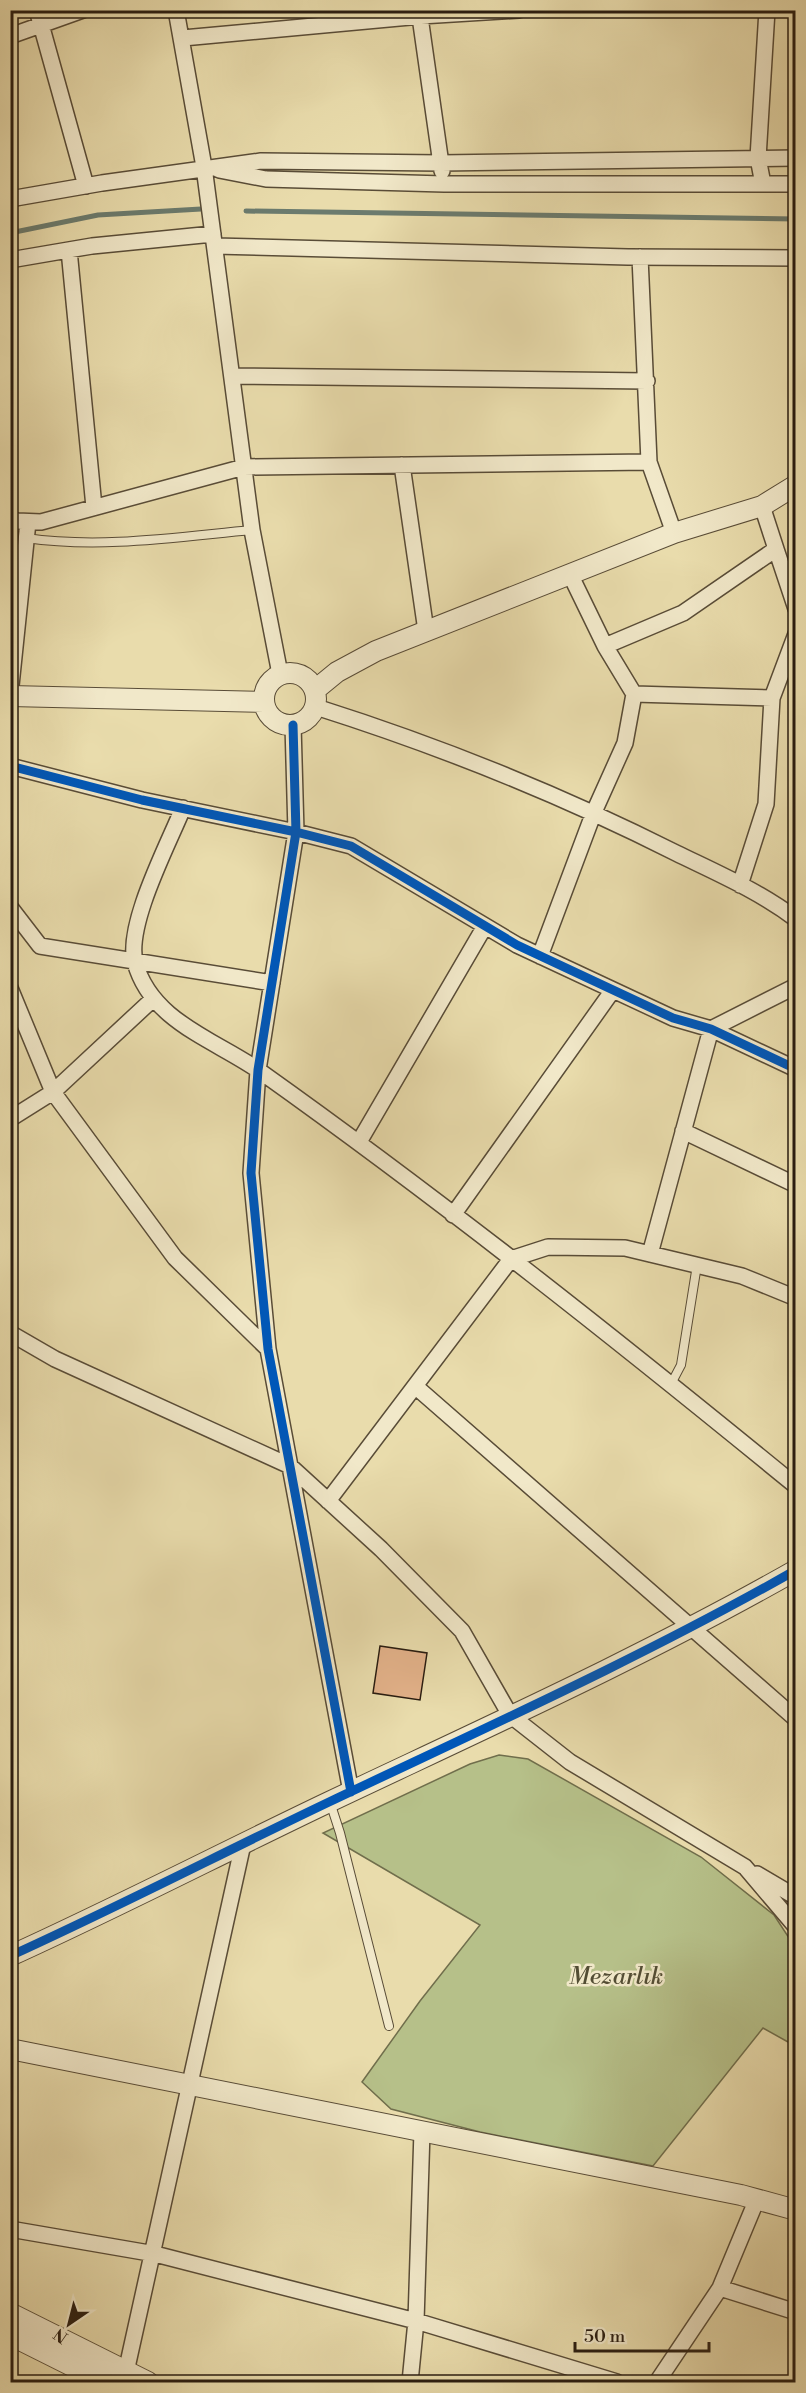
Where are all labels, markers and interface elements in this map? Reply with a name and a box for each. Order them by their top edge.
park label: Mezarlık [569,1962,663,1992]
north arrow [39,2294,99,2354]
scale bar [575,2315,708,2353]
text: N [50,2323,72,2347]
text: 50 m [584,2325,626,2348]

